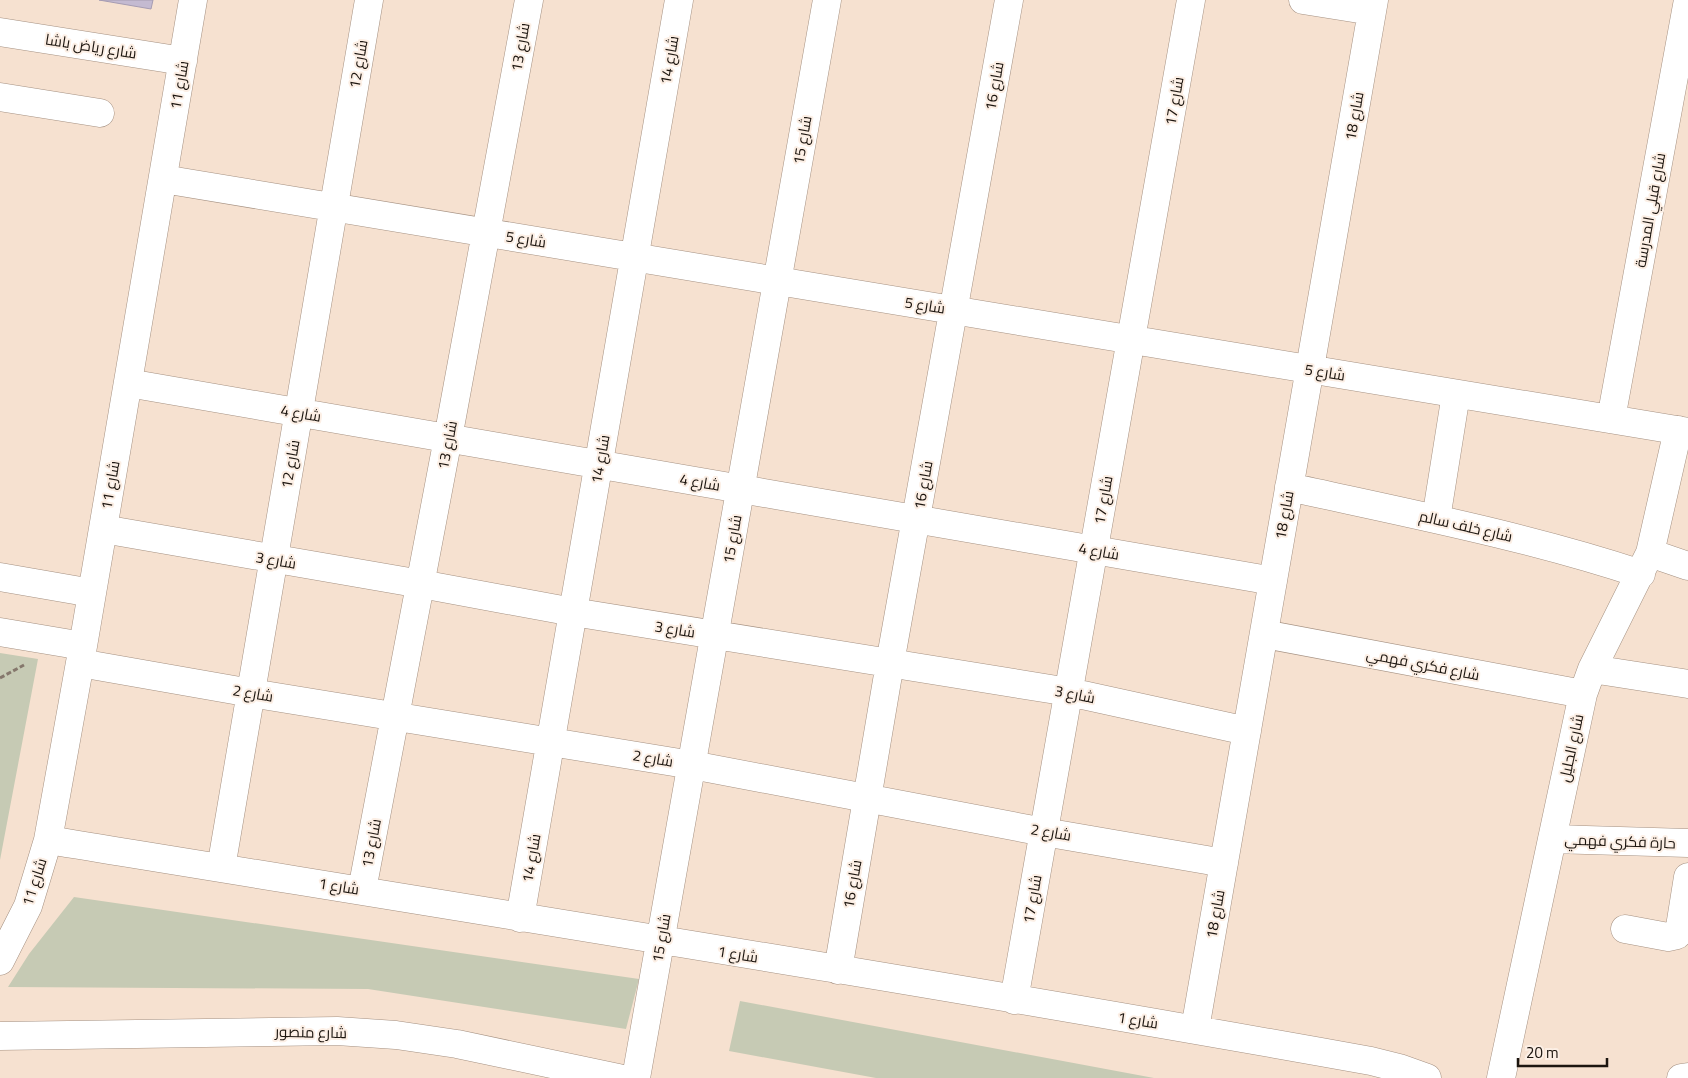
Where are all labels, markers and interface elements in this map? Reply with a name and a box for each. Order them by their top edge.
street label: شارع 13 [501,20,539,74]
street label: شارع رياض باشا [43,24,139,68]
street label: شارع 14 [650,33,688,87]
street label: شارع 12 [339,37,377,91]
street label: شارع 11 [160,58,198,112]
street label: شارع 16 [975,59,1013,113]
street label: شارع 17 [1155,74,1193,128]
street label: شارع 18 [1335,89,1373,143]
street label: شارع 15 [783,113,821,167]
street label: شارع قبلي المدرسة [1626,150,1674,270]
street label: شارع 5 [504,221,548,257]
street label: شارع 5 [903,287,947,323]
street label: شارع 5 [1303,354,1347,390]
street label: شارع 4 [278,395,324,431]
street label: شارع 13 [428,418,466,472]
street label: شارع 14 [581,432,619,486]
street label: شارع 12 [271,437,309,491]
street label: شارع 11 [91,458,129,512]
street label: شارع 16 [904,458,942,512]
street label: شارع 4 [677,464,723,500]
street label: شارع 17 [1084,473,1122,527]
street label: شارع 18 [1265,488,1303,542]
street label: شارع خلف سالم [1416,501,1516,551]
street label: شارع 15 [713,512,751,566]
street label: شارع 4 [1076,533,1122,569]
street label: شارع 3 [253,542,299,578]
street label: شارع 3 [653,611,697,647]
street label: شارع فكري فهمي [1364,639,1482,689]
street label: شارع 2 [230,675,276,711]
street label: شارع 3 [1052,676,1098,712]
street label: شارع الجليل [1550,711,1592,785]
street label: شارع 2 [630,740,676,776]
street label: شارع 2 [1028,814,1074,850]
street label: شارع 13 [352,816,390,870]
street label: حارة فكري فهمي [1564,825,1676,857]
street label: شارع 14 [512,831,550,885]
street label: شارع 11 [13,854,55,910]
street label: شارع 16 [833,857,871,911]
street label: شارع 1 [317,868,361,904]
street label: شارع 17 [1013,872,1051,926]
street label: شارع 18 [1196,887,1234,941]
street label: شارع 15 [642,911,680,965]
street label: شارع 1 [716,936,760,972]
street label: شارع 1 [1116,1002,1160,1038]
street label: شارع منصور [274,1017,347,1047]
scale bar [1518,1036,1607,1068]
text: 20 m [1526,1038,1559,1067]

